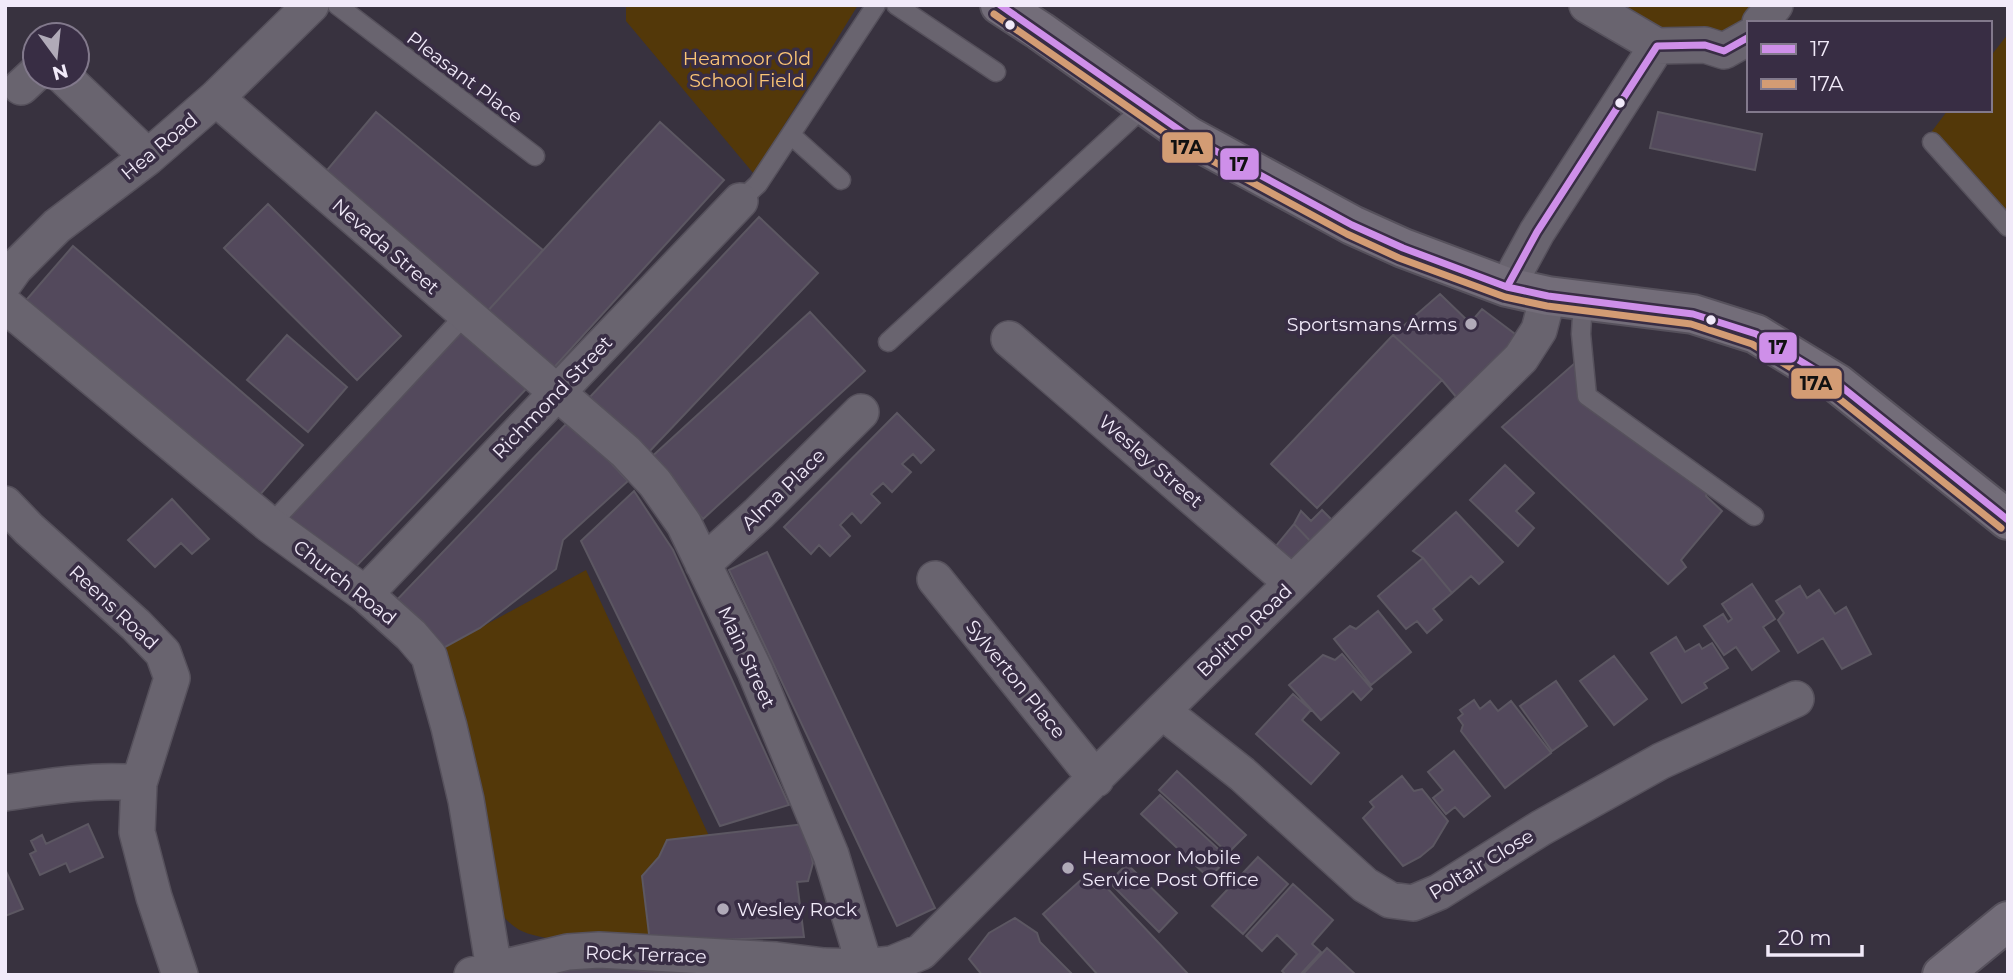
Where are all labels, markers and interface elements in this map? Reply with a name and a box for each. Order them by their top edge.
unlabelled marker [1003,18,1017,32]
north arrow [21,21,91,91]
legend [1747,21,1992,112]
street label: Pleasant Place [402,26,527,128]
text: 17 [1810,36,1830,61]
park label: Heamoor Old School Field [683,47,811,92]
text: N [50,59,71,85]
text: 17A [1810,71,1845,96]
unlabelled marker [1613,96,1627,110]
street label: Hea Road [116,108,202,185]
line badge: 17A [1161,131,1214,164]
text: 17A [1171,136,1204,159]
line badge: 17 [1219,147,1260,181]
text: 17 [1229,153,1249,176]
street label: Nevada Street [327,194,444,299]
place label: Sportsmans Arms [1287,313,1457,336]
unlabelled marker [1704,313,1718,327]
marker: Sportsmans Arms [1463,316,1479,332]
street label: Richmond Street [488,331,617,464]
line badge: 17 [1758,331,1798,364]
text: 17 [1768,336,1788,359]
line badge: 17A [1790,367,1843,400]
text: 17A [1800,372,1833,395]
street label: Wesley Street [1094,410,1207,513]
street label: Alma Place [737,444,830,535]
street label: Church Road [289,535,401,630]
street label: Reens Road [64,560,163,654]
street label: Bolitho Road [1192,579,1297,682]
street label: Main Street [713,603,780,712]
street label: Sylverton Place [961,616,1070,743]
street label: Poltair Close [1425,824,1538,905]
place label: Heamoor Mobile Service Post Office [1082,846,1259,891]
marker: Heamoor Mobile Service Post Office [1060,860,1076,876]
place label: Wesley Rock [737,898,858,921]
marker: Wesley Rock [715,901,731,917]
scale bar [1768,914,1862,958]
text: 20 m [1778,925,1832,950]
street label: Rock Terrace [585,941,707,968]

